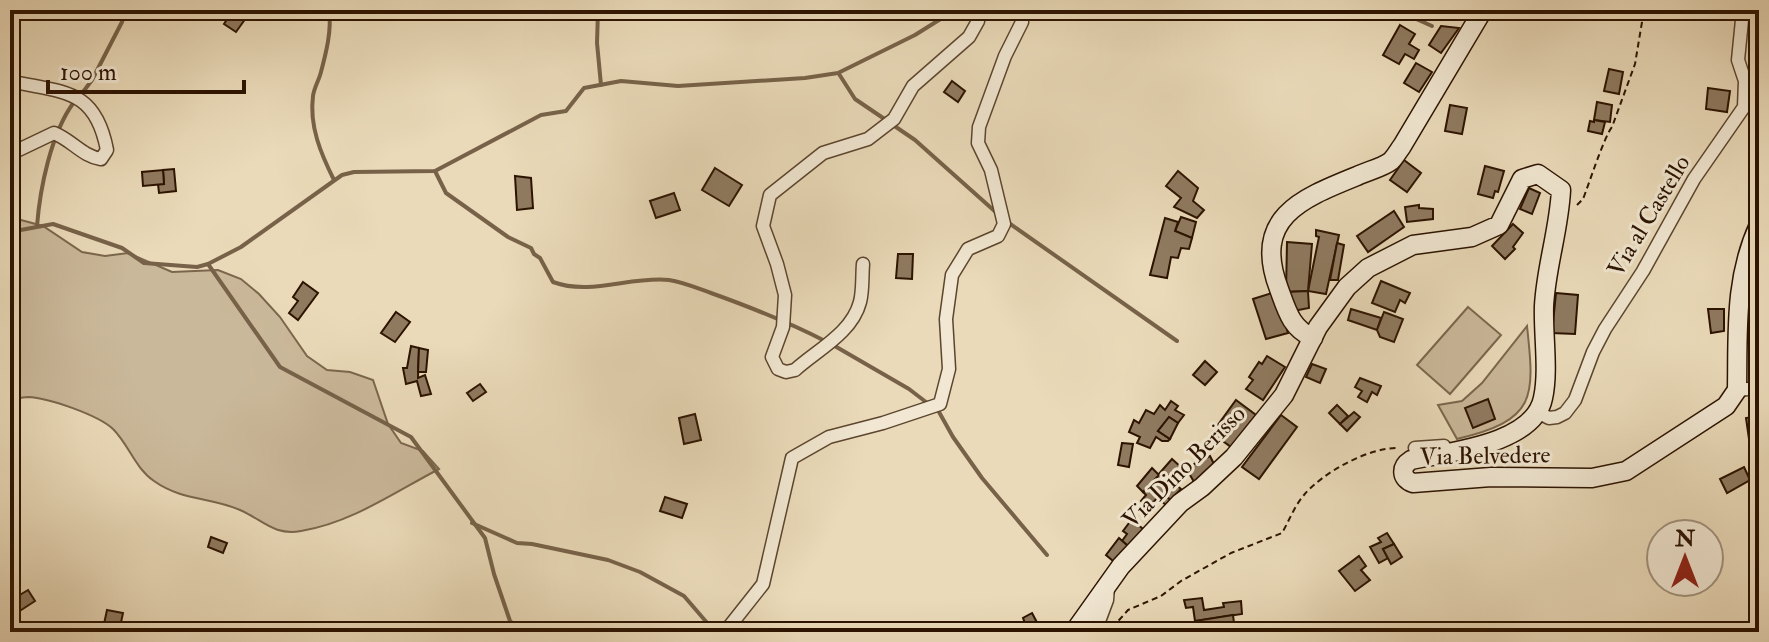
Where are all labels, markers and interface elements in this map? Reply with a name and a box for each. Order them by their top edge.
scale bar [48,44,244,94]
text: 100 m [60,57,117,88]
street label: Via al Castello [1601,150,1697,282]
street label: Via Dino Berisso [1116,399,1252,535]
street label: Via Belvedere [1419,439,1551,473]
north arrow [1645,518,1725,598]
text: N [1674,525,1695,553]

